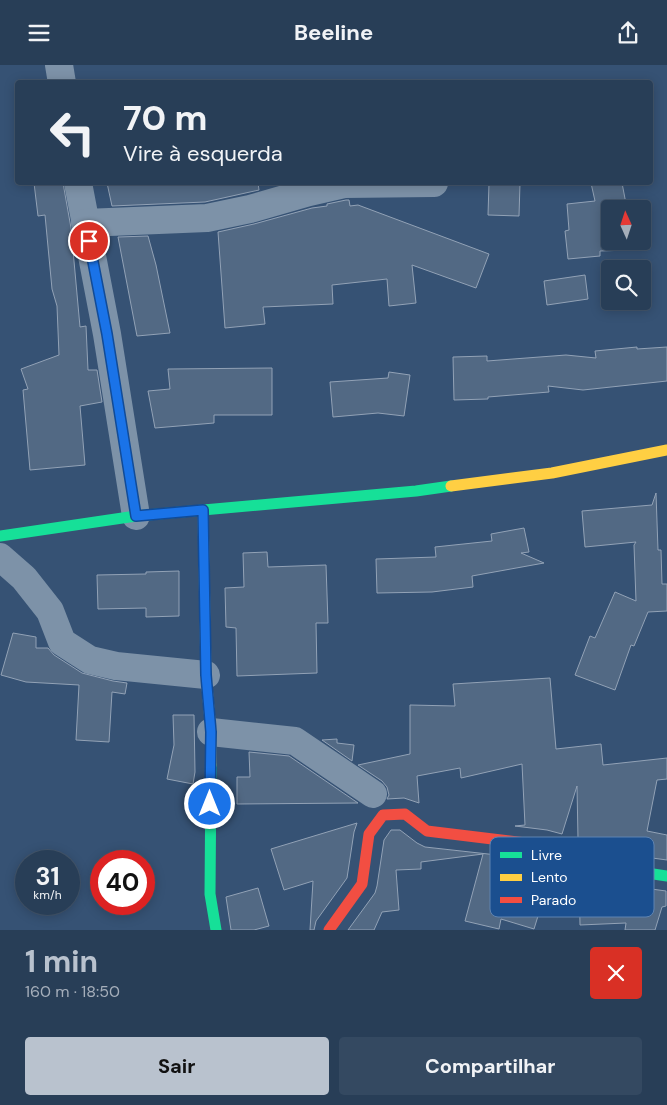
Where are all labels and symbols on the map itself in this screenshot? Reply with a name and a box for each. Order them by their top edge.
north arrow [601,200,651,250]
pin [68,220,110,262]
position arrow [183,777,235,829]
legend [490,837,654,917]
text: Livre [531,846,562,864]
speed limit sign: 40 [90,850,155,915]
text: Lento [531,868,568,886]
text: Parado [531,891,576,909]

